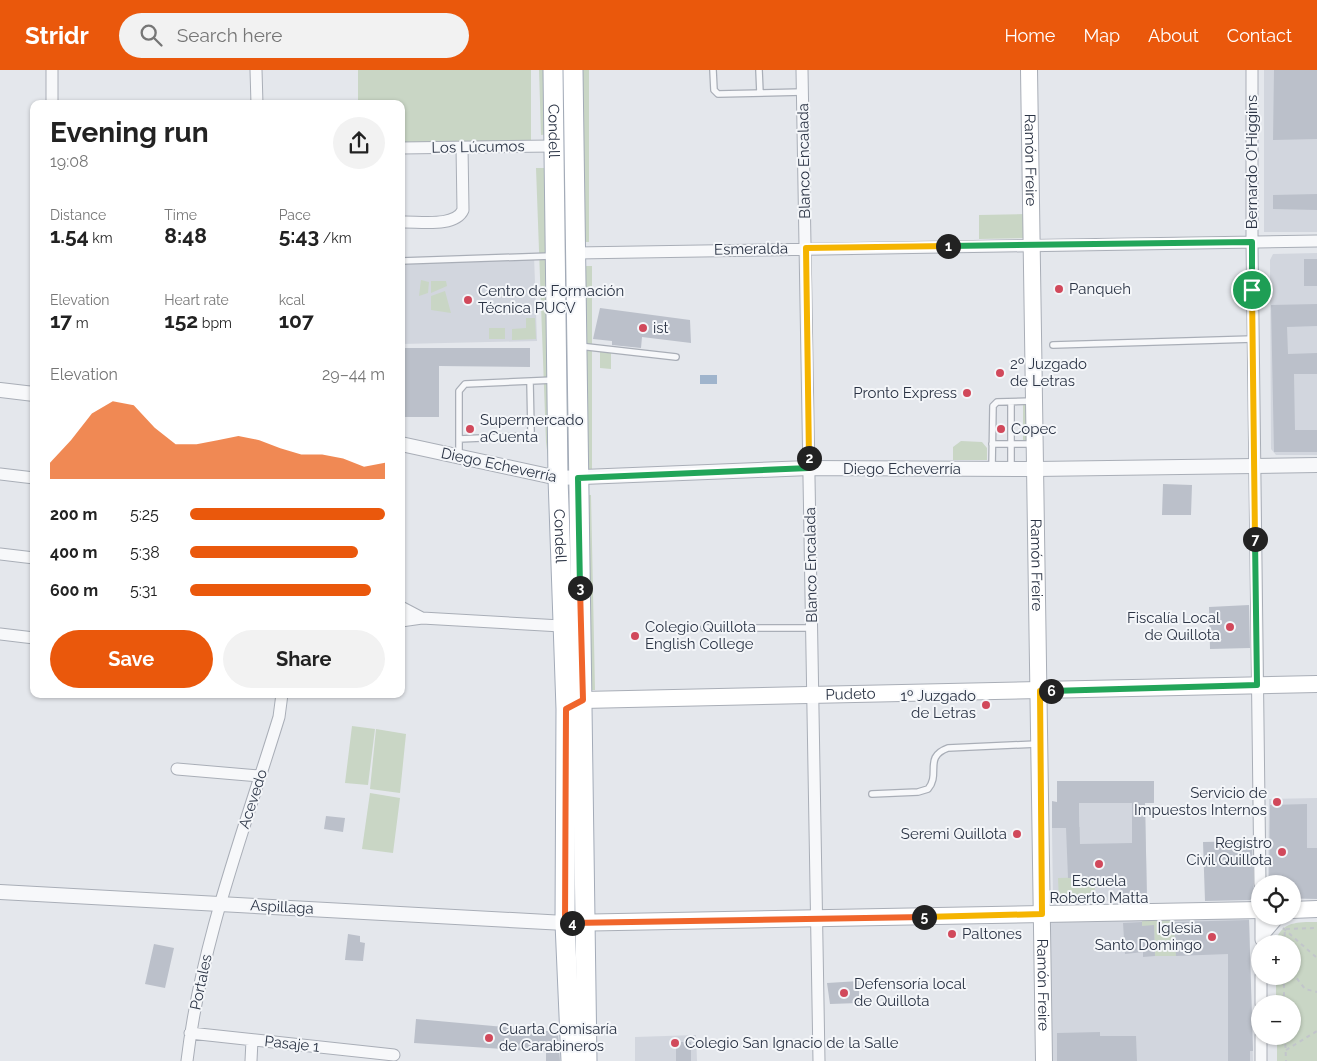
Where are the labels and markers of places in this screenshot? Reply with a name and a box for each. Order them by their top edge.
pin: 1 [936,234,960,258]
pin [1231,269,1273,311]
place label: Panqueh [1069,280,1131,298]
place label: Centro de Formación Técnica PUCV [478,282,624,317]
marker: Panqueh [1053,283,1065,295]
marker: Centro de Formación Técnica PUCV [462,294,474,306]
place label: ist [653,319,669,337]
marker: ist [637,322,649,334]
place label: 2º Juzgado de Letras [1010,355,1087,390]
marker: 2º Juzgado de Letras [994,367,1006,379]
place label: Pronto Express [853,384,957,402]
marker: Pronto Express [961,387,973,399]
place label: Supermercado aCuenta [480,411,584,446]
place label: Copec [1011,420,1057,438]
marker: Supermercado aCuenta [464,423,476,435]
marker: Copec [995,423,1007,435]
pin: 2 [796,446,822,470]
pin: 7 [1242,526,1268,552]
pin: 3 [568,576,592,600]
place label: Fiscalía Local de Quillota [1127,609,1221,644]
place label: Colegio Quillota English College [645,618,756,653]
marker: Fiscalía Local de Quillota [1224,621,1236,633]
marker: Colegio Quillota English College [629,630,641,642]
pin: 6 [1038,678,1064,704]
place label: 1º Juzgado de Letras [900,687,976,722]
marker: 1º Juzgado de Letras [980,699,992,711]
place label: Servicio de Impuestos Internos [1134,784,1267,819]
marker: Servicio de Impuestos Internos [1271,796,1283,808]
place label: Seremi Quillota [901,825,1007,843]
marker: Seremi Quillota [1011,828,1023,840]
place label: Registro Civil Quillota [1186,834,1272,869]
marker: Registro Civil Quillota [1276,846,1288,858]
marker: Escuela Roberto Matta [1093,858,1105,870]
place label: Escuela Roberto Matta [1050,872,1148,907]
pin: 5 [912,904,936,930]
pin: 4 [560,910,584,936]
place label: Iglesia Santo Domingo [1095,919,1202,954]
place label: Paltones [962,925,1022,943]
marker: Paltones [946,928,958,940]
marker: Iglesia Santo Domingo [1206,931,1218,943]
place label: Defensoría local de Quillota [854,975,967,1010]
marker: Defensoría local de Quillota [838,987,850,999]
place label: Cuarta Comisaría de Carabineros [499,1020,617,1055]
marker: Cuarta Comisaría de Carabineros [483,1032,495,1044]
place label: Colegio San Ignacio de la Salle [685,1034,899,1052]
marker: Colegio San Ignacio de la Salle [669,1037,681,1049]

